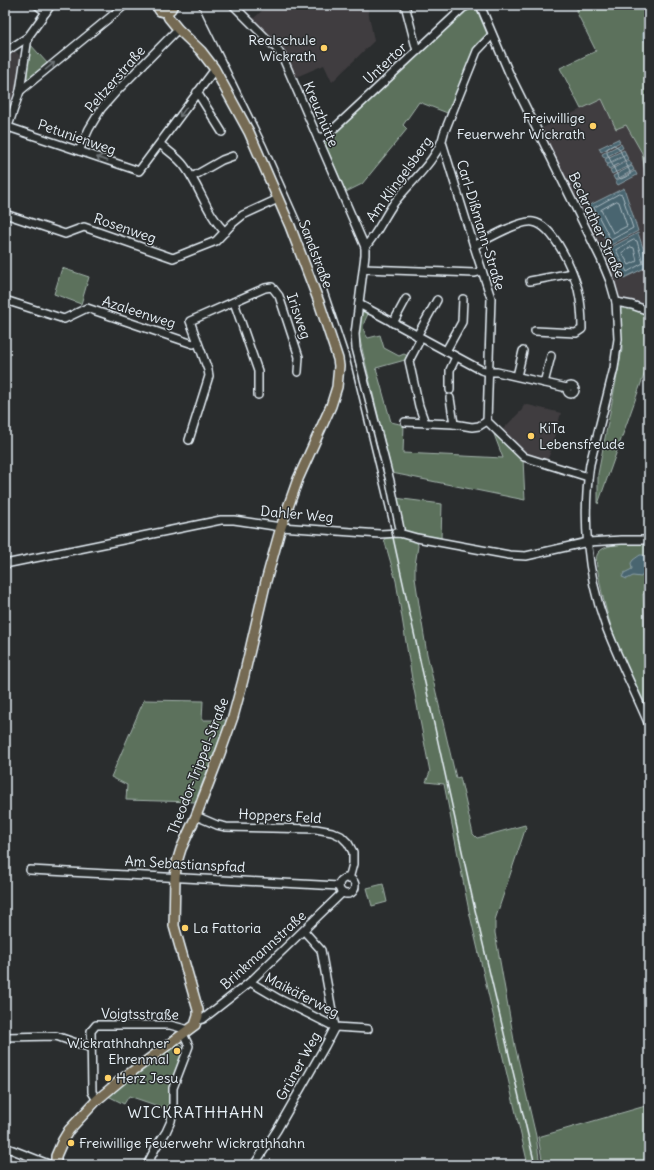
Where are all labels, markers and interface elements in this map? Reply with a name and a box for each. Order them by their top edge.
place label: Realschule Wickrath [248,31,316,65]
street label: Untertor [359,38,411,88]
street label: Peltzerstraße [81,42,149,116]
marker: Realschule Wickrath [319,43,329,53]
one-way arrow [45,62,56,70]
street label: Kreuzhütte [299,79,343,149]
one-way arrow [179,106,187,117]
place label: Freiwillige Feuerwehr Wickrath [457,109,585,143]
street label: Petunienweg [36,115,118,159]
marker: Freiwillige Feuerwehr Wickrath [588,121,598,131]
street label: Am Klingelsberg [362,133,436,225]
one-way arrow [95,155,108,162]
street label: Carl-Dißmann-Straße [453,158,509,292]
street label: Beckrather Straße [565,169,629,281]
street label: Rosenweg [91,209,159,247]
street label: Sandstraße [295,217,337,291]
street label: Irisweg [283,291,315,341]
street label: Azaleenweg [100,292,178,332]
place label: KiTa Lebensfreude [539,419,625,453]
marker: KiTa Lebensfreude [526,431,536,441]
street label: Dahler Weg [260,502,334,526]
street label: Theodor-Trippel-Straße [164,695,232,837]
street label: Hoppers Feld [238,805,322,827]
street label: Am Sebastianspfad [124,852,246,876]
street label: Brinkmannstraße [216,907,310,993]
place label: La Fattoria [193,919,261,937]
marker: La Fattoria [180,923,190,933]
street label: Maikäferweg [262,969,342,1021]
street label: Voigtsstraße [101,1004,179,1024]
street label: Grüner Weg [272,1028,324,1104]
place label: Wickrathhahner Ehrenmal [67,1034,169,1068]
marker: Wickrathhahner Ehrenmal [172,1046,182,1056]
place label: Herz Jesu [116,1069,178,1087]
marker: Herz Jesu [103,1073,113,1083]
district label: WICKRATHHAHN [127,1102,265,1122]
place label: Freiwillige Feuerwehr Wickrathhahn [79,1134,305,1152]
marker: Freiwillige Feuerwehr Wickrathhahn [66,1138,76,1148]

